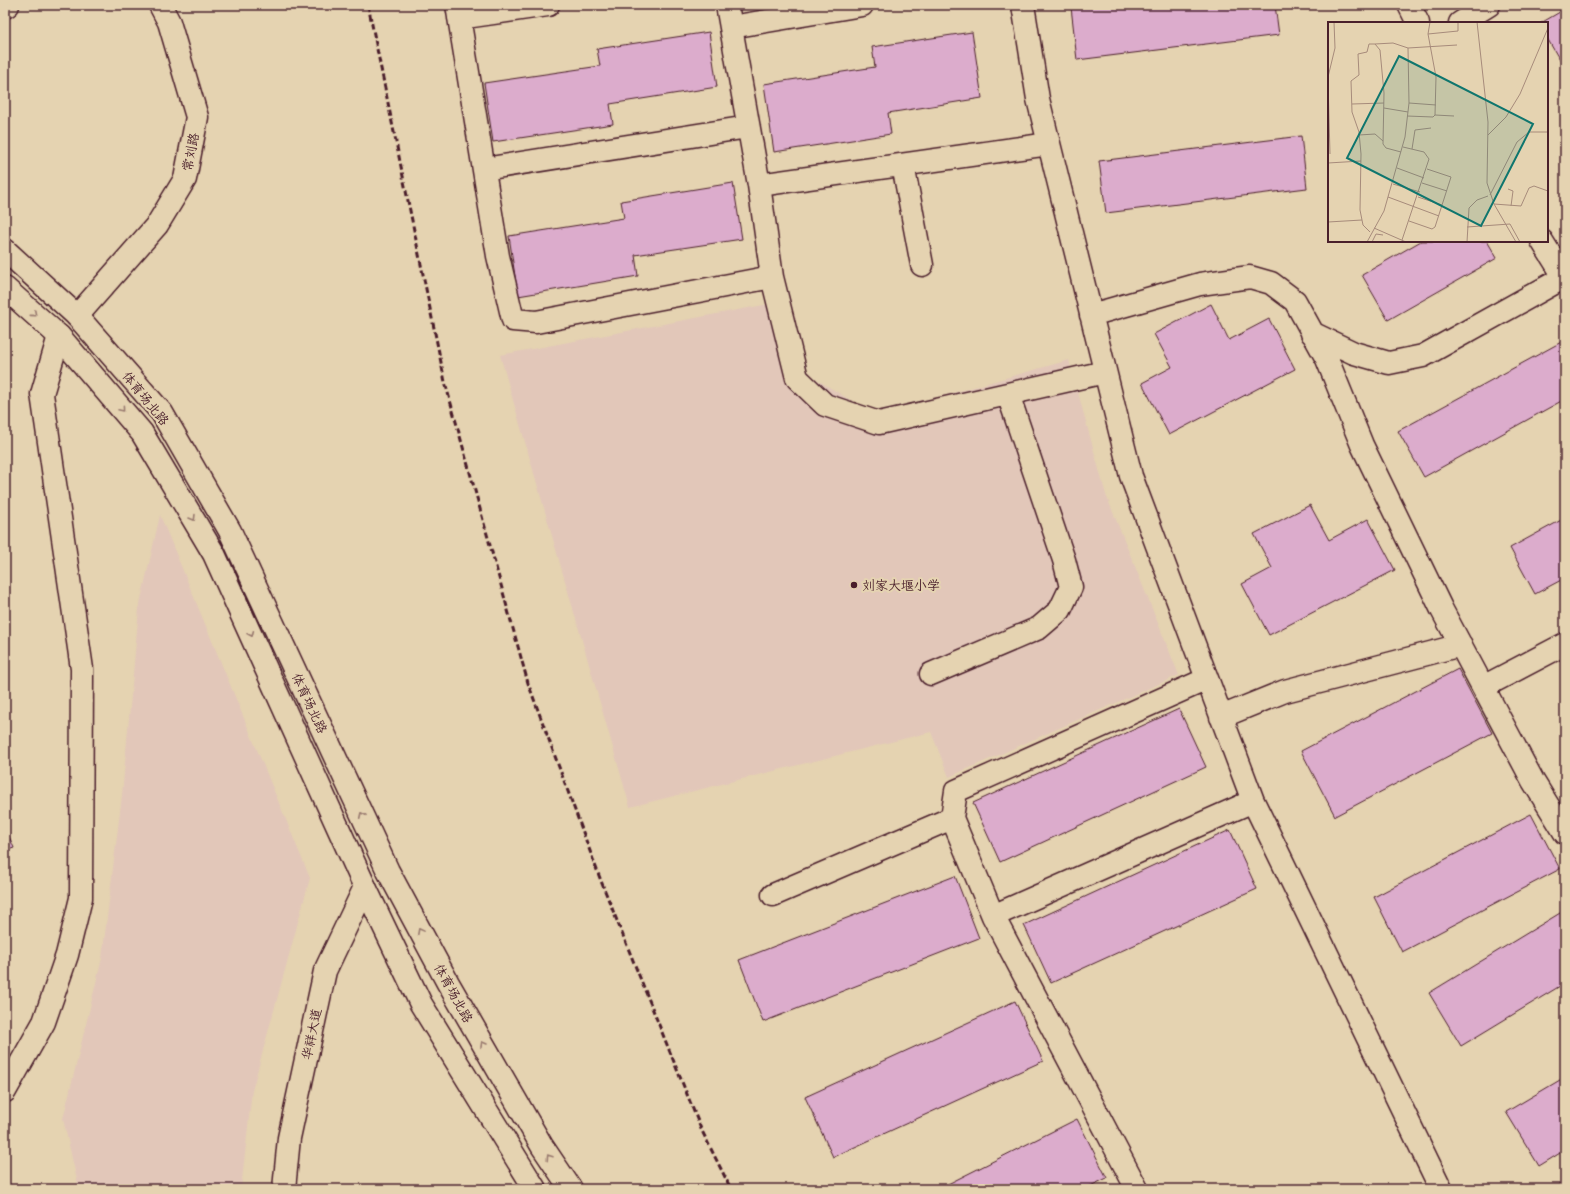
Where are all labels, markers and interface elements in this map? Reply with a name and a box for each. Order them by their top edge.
inset map [1328,22,1548,242]
street label: 常刘路 [179,132,206,173]
one-way arrow [30,309,37,316]
street label: 体育场北路 [116,368,172,431]
one-way arrow [117,405,124,412]
one-way arrow [188,514,195,521]
place label: 刘家大堰小学 [862,578,940,597]
marker: 刘家大堰小学 [849,580,859,590]
one-way arrow [246,630,254,638]
street label: 体育场北路 [285,671,330,738]
one-way arrow [359,811,367,819]
one-way arrow [417,928,425,935]
street label: 体育场北路 [428,961,476,1027]
street label: 华祥大道 [299,1007,328,1062]
one-way arrow [481,1041,488,1048]
one-way arrow [547,1154,554,1161]

